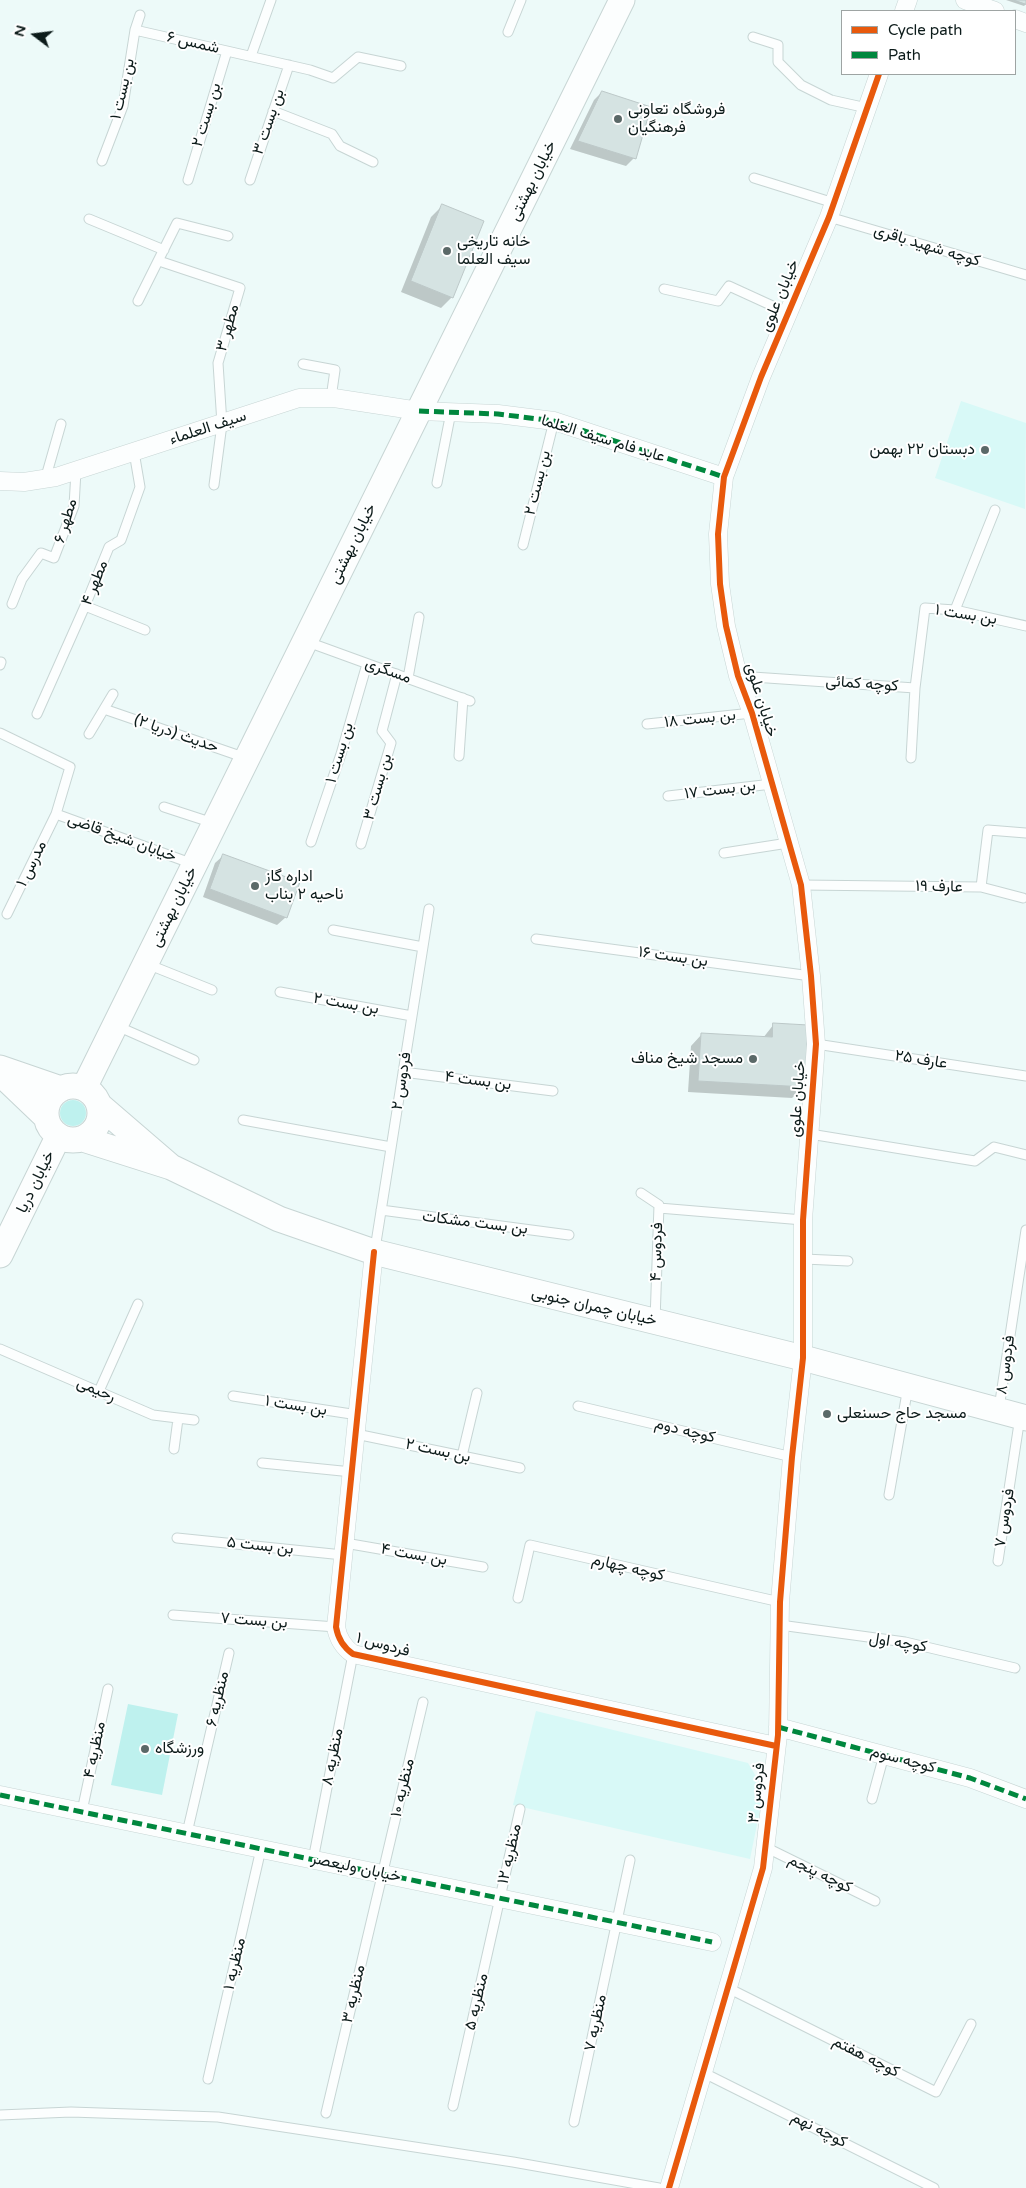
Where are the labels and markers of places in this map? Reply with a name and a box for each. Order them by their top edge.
place label: فروشگاه تعاونی فرهنگیان [628,100,725,138]
marker: فروشگاه تعاونی فرهنگیان [612,113,624,125]
place label: خانه تاریخی سیف العلما [457,232,530,270]
marker: خانه تاریخی سیف العلما [441,245,453,257]
place label: دبستان ۲۲ بهمن [870,440,975,460]
marker: دبستان ۲۲ بهمن [979,444,991,456]
place label: اداره گاز ناحیه ۲ بناب [265,867,344,905]
marker: اداره گاز ناحیه ۲ بناب [249,880,261,892]
place label: مسجد شیخ مناف [631,1049,743,1069]
marker: مسجد شیخ مناف [747,1053,759,1065]
place label: مسجد حاج حسنعلی [837,1404,967,1424]
marker: مسجد حاج حسنعلی [821,1408,833,1420]
place label: ورزشگاه [155,1739,204,1759]
marker: ورزشگاه [139,1743,151,1755]

